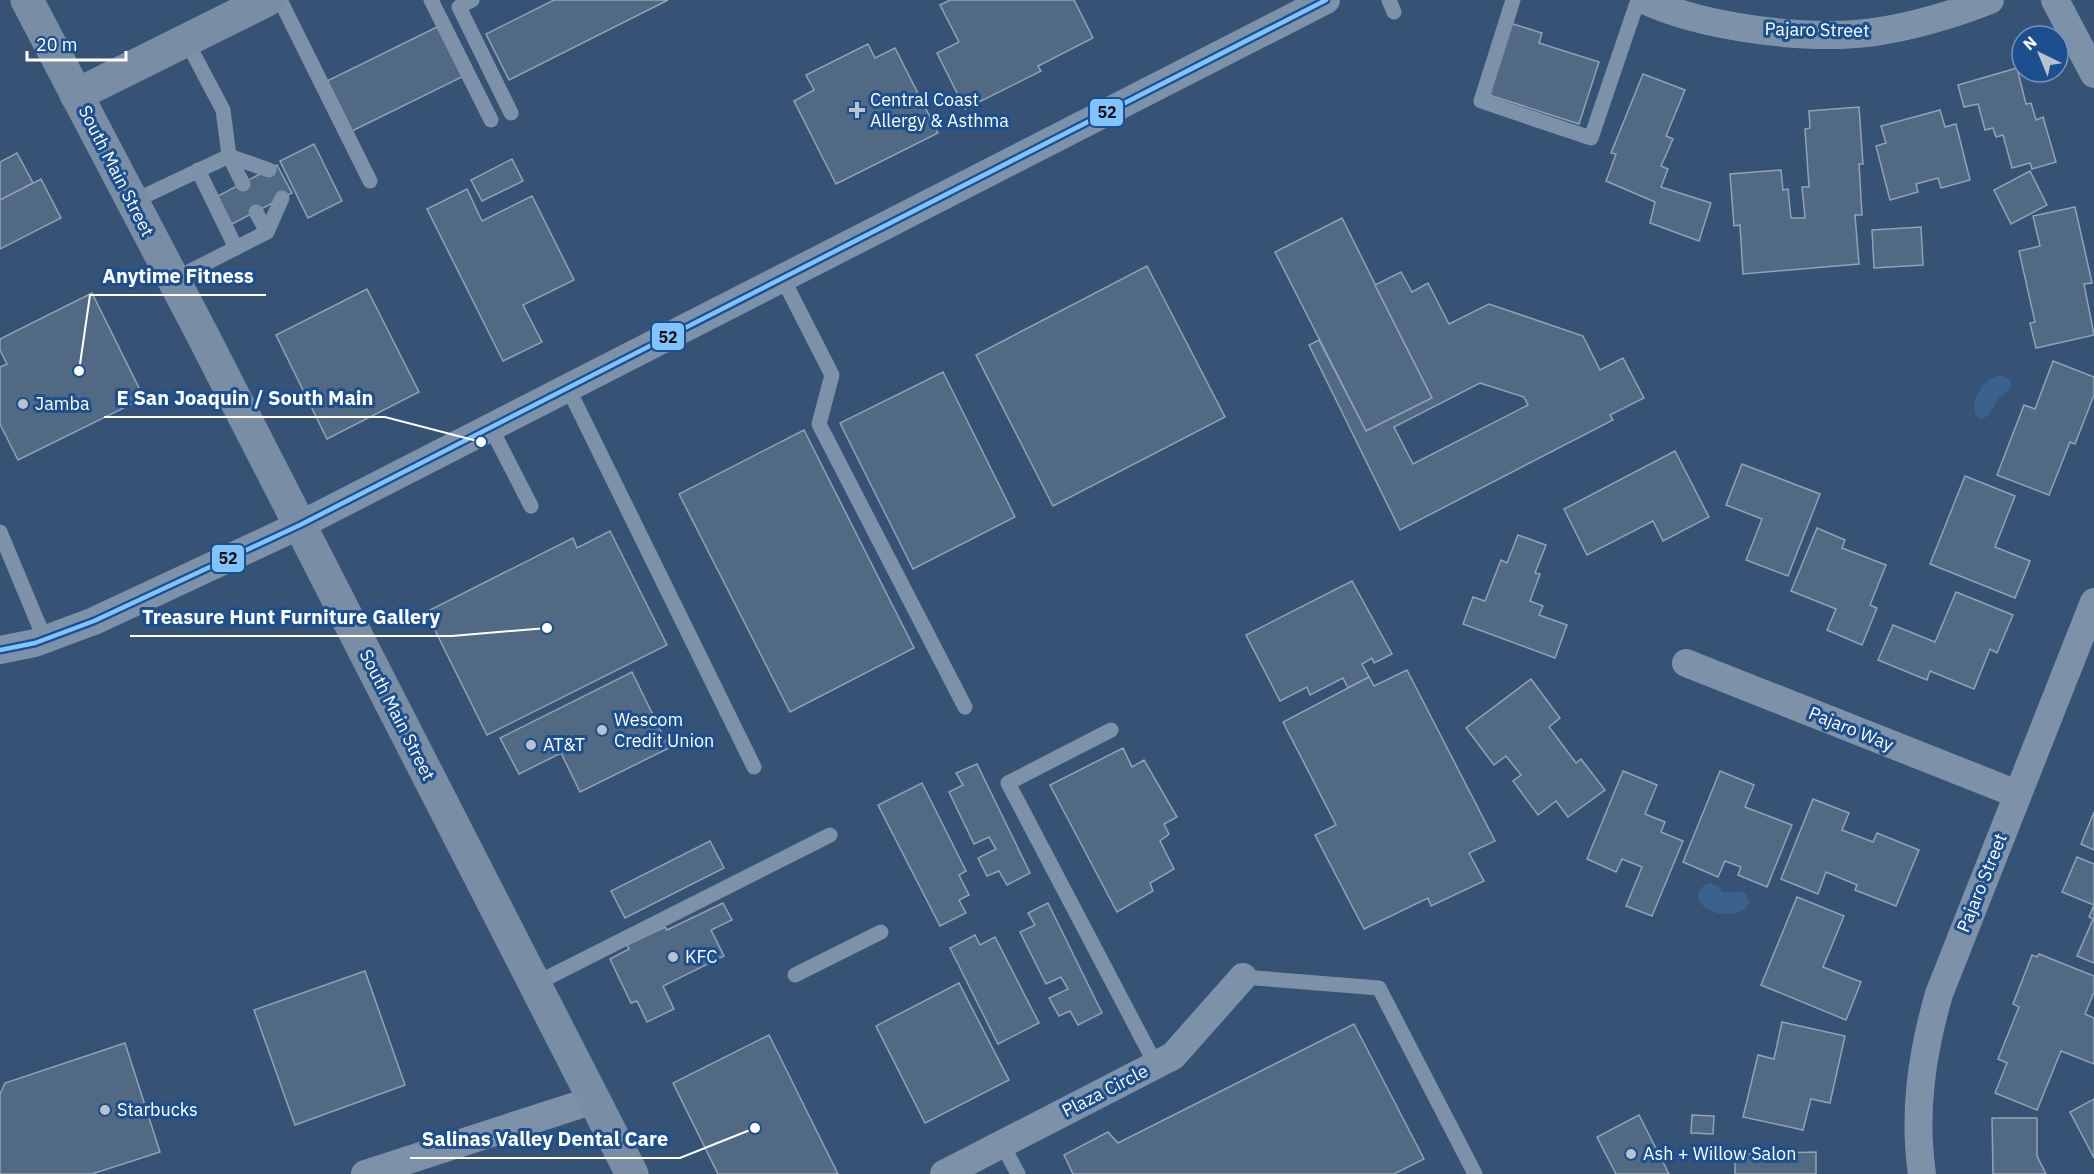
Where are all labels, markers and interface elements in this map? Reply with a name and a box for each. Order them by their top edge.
street label: Pajaro Street [1764,17,1870,42]
scale bar [27,24,126,62]
north arrow [2010,24,2070,84]
text: N [2019,32,2041,54]
text: 20 m [36,33,78,56]
place label: Central Coast Allergy & Asthma [870,88,1009,132]
line badge: 52 [1089,98,1124,127]
street label: South Main Street [73,101,159,240]
marker: Central Coast Allergy & Asthma [848,101,866,119]
text: 52 [1097,102,1117,122]
callout: Anytime Fitness [90,257,266,295]
text: Anytime Fitness [102,262,254,289]
line badge: 52 [651,322,685,351]
text: 52 [658,327,678,347]
callout: E San Joaquin / South Main [104,379,385,417]
text: E San Joaquin / South Main [117,384,373,411]
place label: Jamba [35,392,90,415]
marker: Jamba [16,397,30,411]
line badge: 52 [211,544,245,573]
text: 52 [218,548,238,568]
callout: Treasure Hunt Furniture Gallery [130,598,452,636]
text: Treasure Hunt Furniture Gallery [142,603,440,630]
street label: South Main Street [354,645,440,784]
street label: Pajaro Way [1805,701,1897,756]
place label: Wescom Credit Union [614,708,714,752]
marker: Wescom Credit Union [595,723,609,737]
place label: AT&T [543,733,585,756]
marker: AT&T [524,738,538,752]
street label: Pajaro Street [1951,830,2012,936]
place label: KFC [685,945,717,968]
marker: KFC [666,950,680,964]
street label: Plaza Circle [1058,1059,1152,1122]
place label: Starbucks [117,1098,198,1121]
marker: Starbucks [98,1103,112,1117]
callout: Salinas Valley Dental Care [410,1120,680,1158]
text: Salinas Valley Dental Care [422,1125,668,1152]
place label: Ash + Willow Salon [1643,1142,1796,1165]
marker: Ash + Willow Salon [1624,1147,1638,1161]

